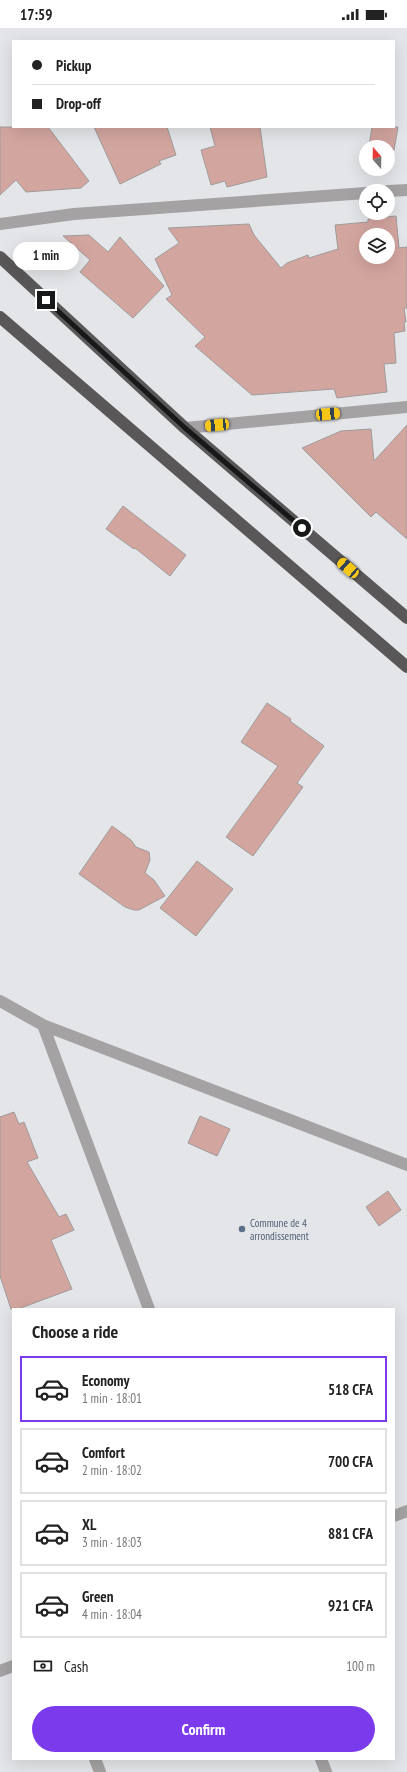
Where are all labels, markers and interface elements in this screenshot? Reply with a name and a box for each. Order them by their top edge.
text: 17:59 [20,5,52,24]
text: Pickup [56,56,91,75]
text: Drop-off [56,94,101,113]
north arrow [359,140,395,176]
map controls [359,140,395,264]
button: locate [359,184,395,220]
button: layers [359,228,395,264]
callout: 1 min [13,242,79,270]
text: 1 min [33,247,59,264]
route end [37,291,55,309]
car [316,407,340,421]
car [205,418,229,432]
route start [293,519,311,537]
car [335,556,361,580]
place label: Commune de 4 arrondissement [250,1216,309,1243]
marker: Commune de 4 arrondissement [237,1224,247,1234]
text: Choose a ride [32,1320,118,1343]
icon: car [34,1371,70,1407]
text: Economy [82,1371,130,1390]
text: 518 CFA [328,1380,373,1399]
text: 1 min · 18:01 [82,1390,142,1407]
icon: car [34,1443,70,1479]
text: Comfort [82,1443,125,1462]
text: 700 CFA [328,1452,373,1471]
text: 2 min · 18:02 [82,1462,142,1479]
icon: car [34,1515,70,1551]
text: XL [82,1515,96,1534]
text: 881 CFA [328,1524,373,1543]
text: 3 min · 18:03 [82,1534,142,1551]
icon: car [34,1587,70,1623]
text: Green [82,1587,114,1606]
text: 921 CFA [328,1596,373,1615]
text: 4 min · 18:04 [82,1606,142,1623]
icon: cash [32,1655,54,1677]
text: Cash [64,1657,88,1676]
text: 100 m [346,1658,375,1675]
button: Confirm [32,1706,375,1752]

